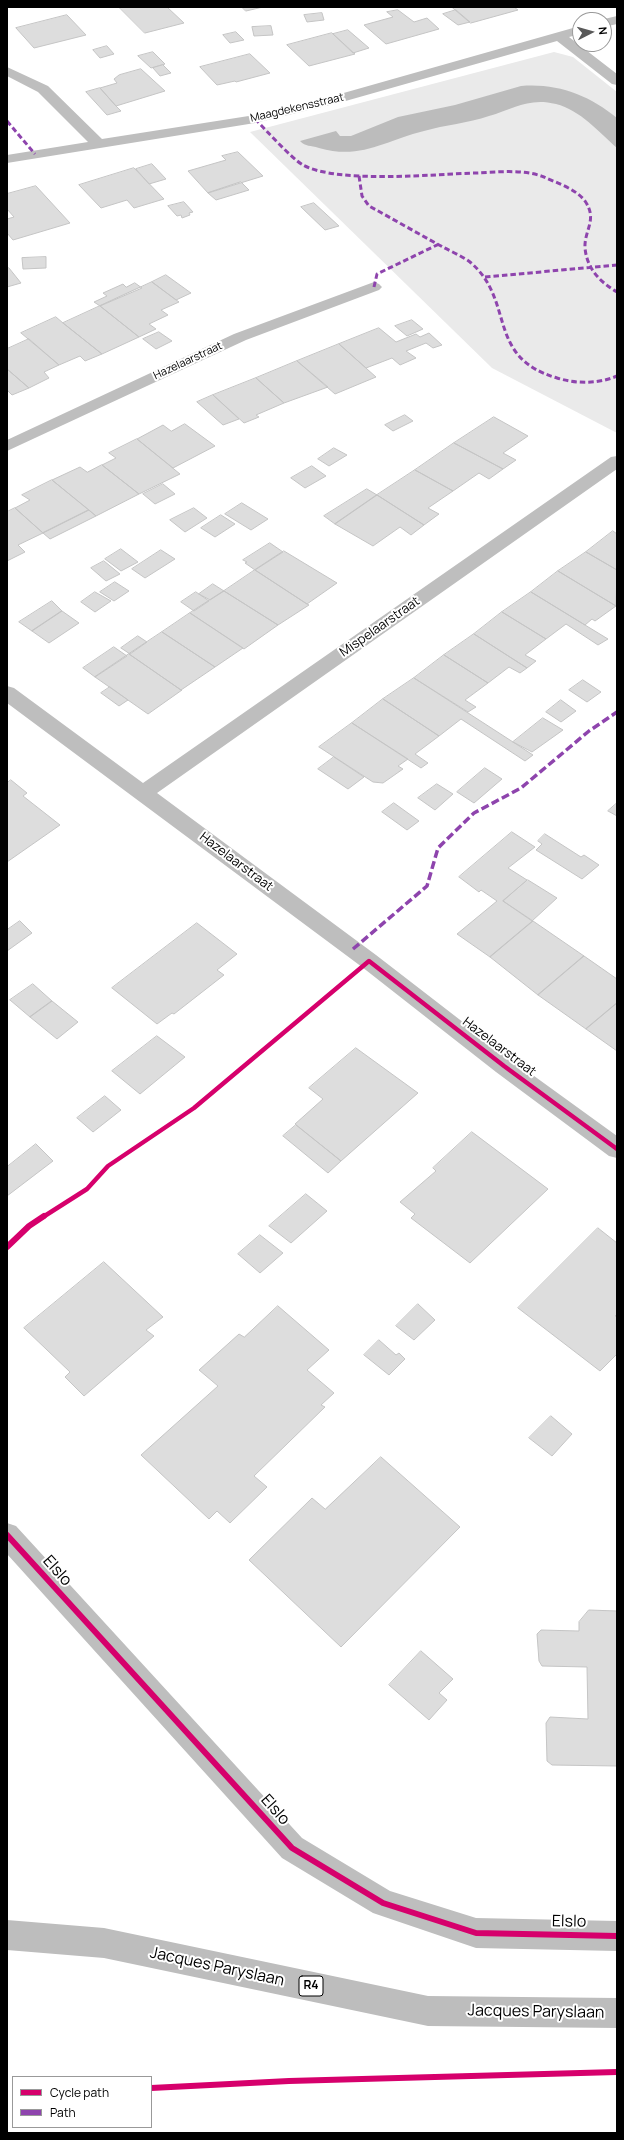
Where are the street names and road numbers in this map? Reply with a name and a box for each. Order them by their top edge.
street label: Maagdekensstraat [249,91,345,125]
street label: Hazelaarstraat [151,339,225,383]
street label: Mispelaarstraat [337,594,423,660]
street label: Hazelaarstraat [196,829,276,895]
street label: Hazelaarstraat [459,1014,539,1080]
street label: Elslo [38,1552,76,1590]
street label: Elslo [256,1791,294,1829]
street label: Elslo [552,1912,586,1932]
street label: Jacques Paryslaan [148,1943,286,1991]
road number: R4 [299,1976,323,1996]
street label: Jacques Paryslaan [467,2001,605,2023]

